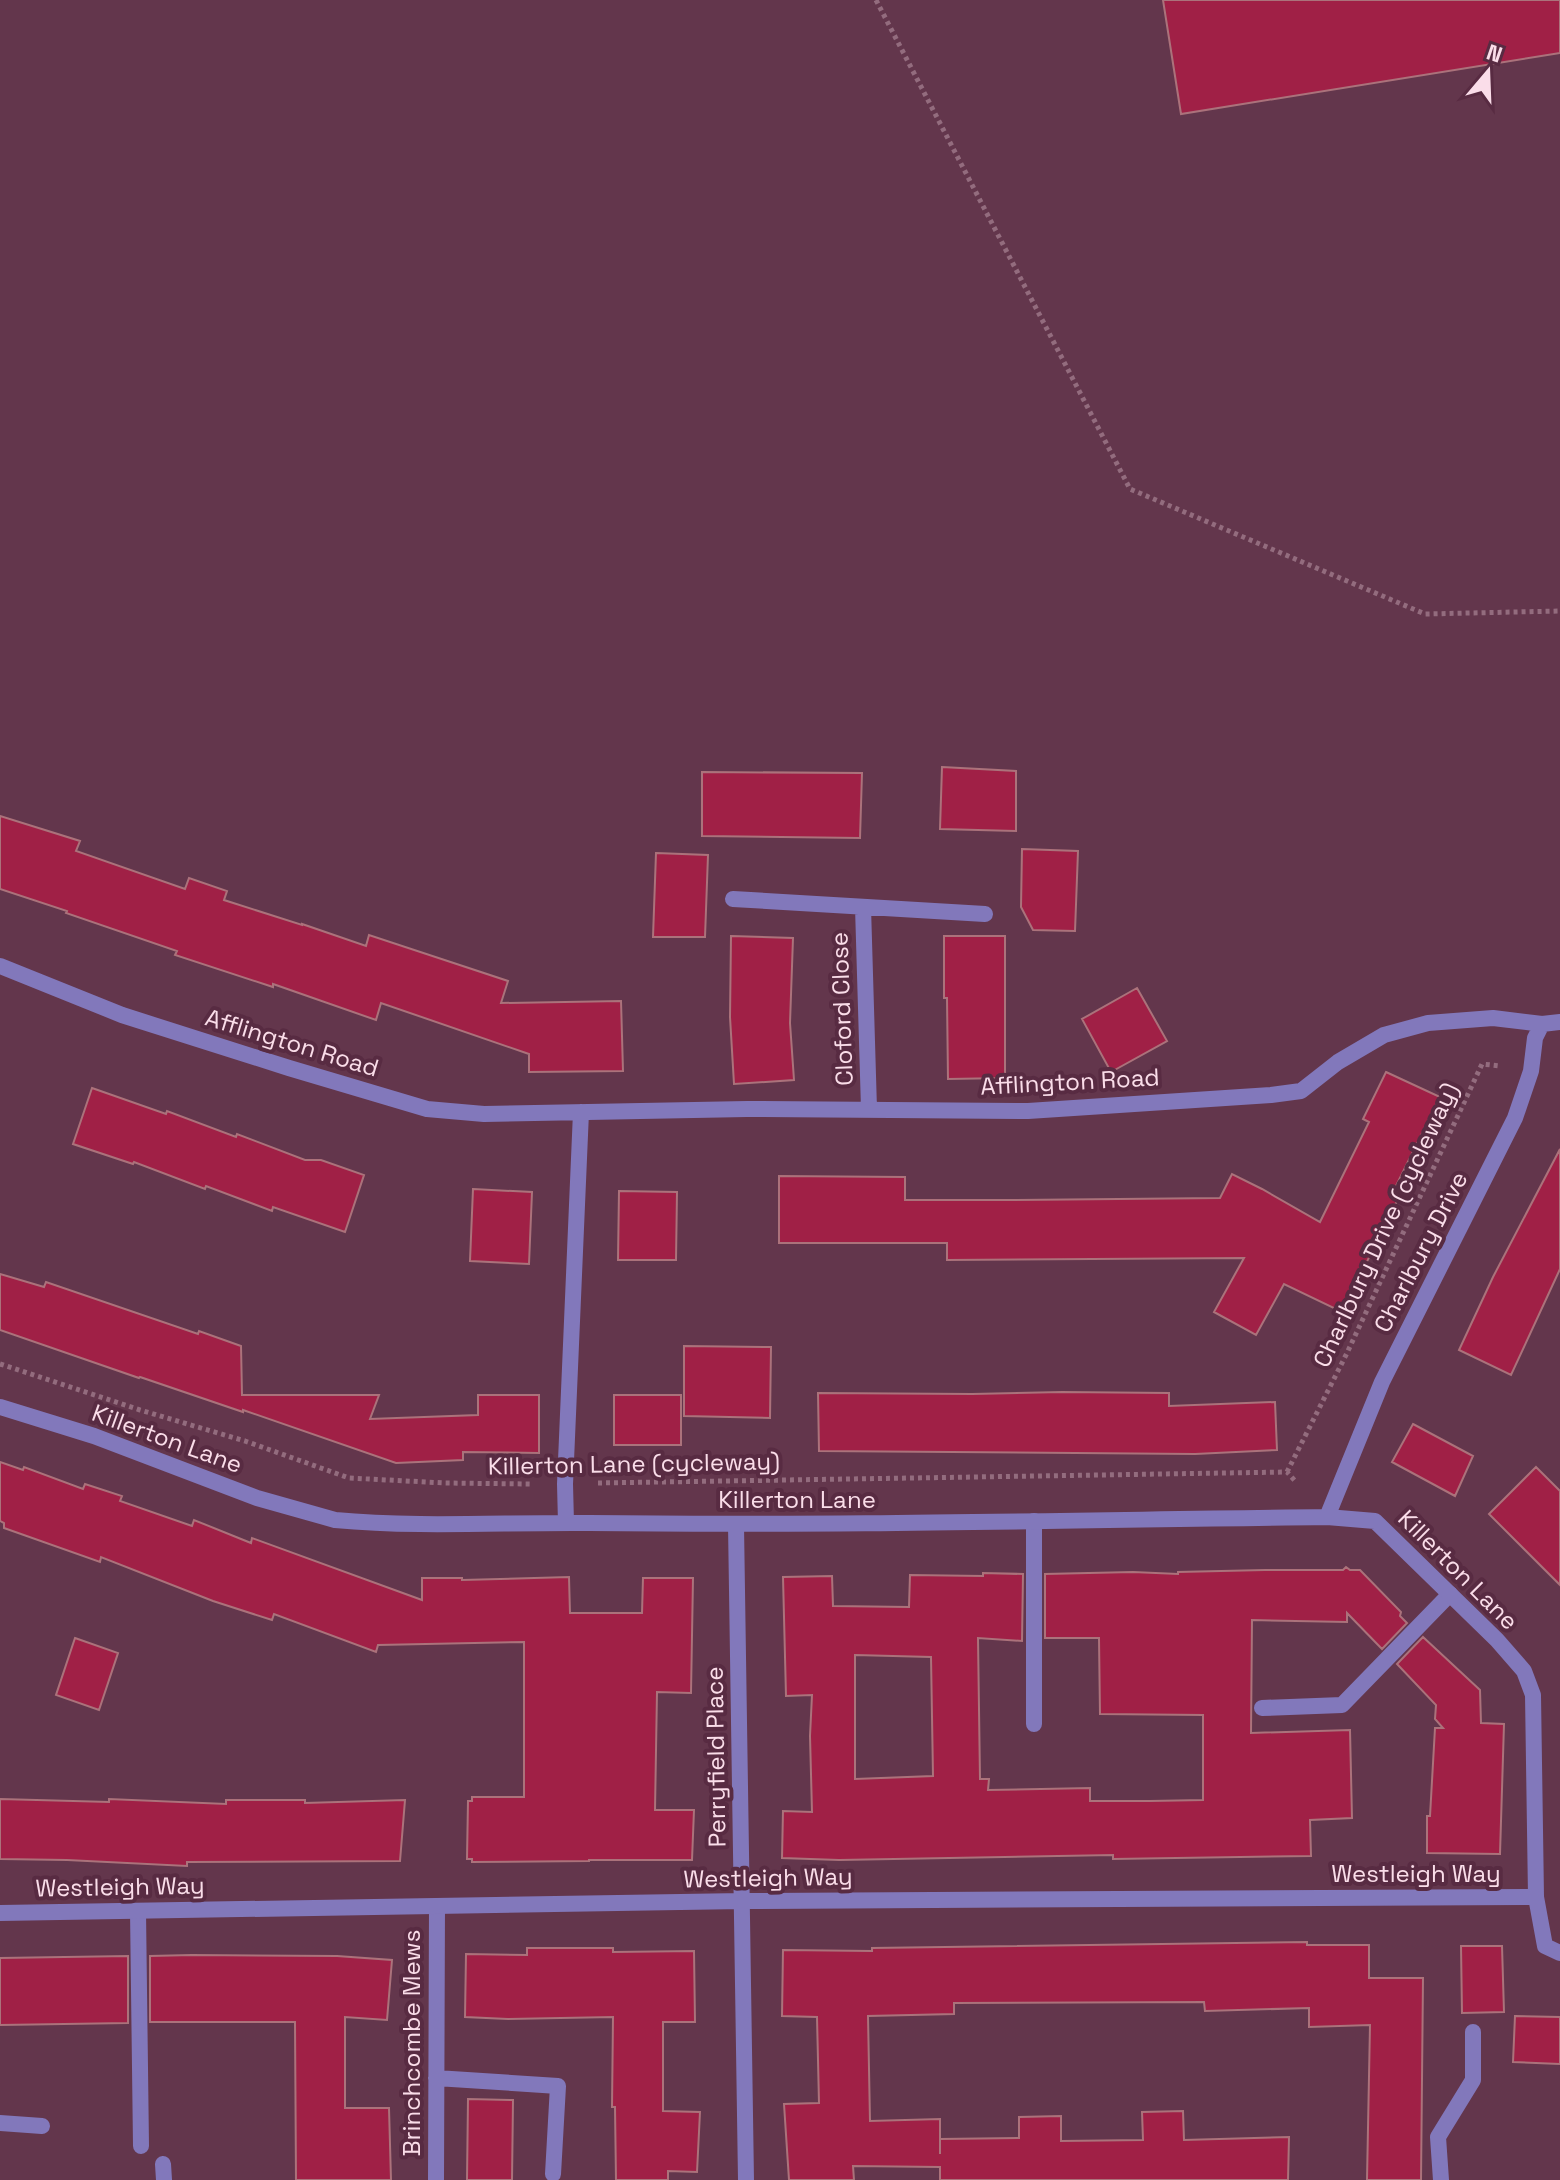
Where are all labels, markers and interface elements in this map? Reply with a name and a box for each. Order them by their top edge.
north arrow [1448,32,1528,112]
text: N [1483,37,1506,69]
street label: Cloford Close [823,932,860,1086]
street label: Afflington Road [202,1001,383,1084]
street label: Afflington Road [980,1061,1160,1102]
street label: Charlbury Drive (cycleway) [1307,1078,1465,1372]
street label: Charlbury Drive [1368,1167,1474,1337]
street label: Killerton Lane [88,1397,247,1480]
street label: Killerton Lane (cycleway) [488,1445,780,1482]
street label: Killerton Lane [718,1484,876,1515]
street label: Killerton Lane [1392,1503,1525,1636]
street label: Perryfield Place [698,1666,733,1848]
street label: Westleigh Way [1331,1858,1501,1889]
street label: Westleigh Way [683,1861,853,1894]
street label: Westleigh Way [35,1870,205,1903]
street label: Brinchcombe Mews [396,1930,427,2156]

